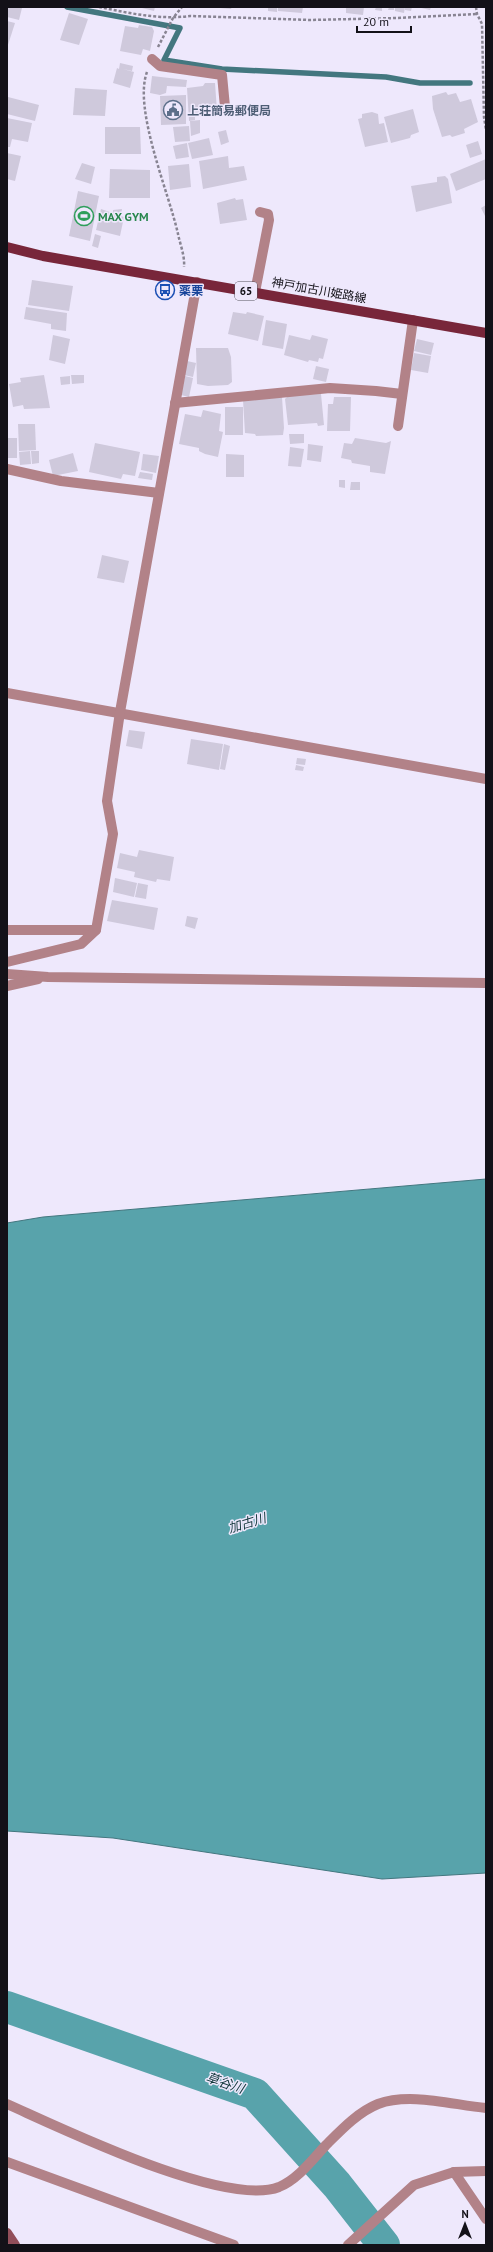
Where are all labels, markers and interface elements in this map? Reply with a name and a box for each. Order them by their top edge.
scale bar [357,8,411,34]
text: 20 m [363,14,389,29]
public building icon: 上荘簡易郵便局 [162,99,184,121]
place label: 上荘簡易郵便局 [187,103,271,118]
sports icon: MAX GYM [73,205,95,227]
place label: MAX GYM [98,209,149,224]
street label: 神戸加古川姫路線 [270,274,368,306]
bus stop icon: 薬栗 [154,279,176,301]
road number: 65 [235,282,257,300]
place label: 薬栗 [179,283,203,298]
water label: 加古川 [226,1509,270,1537]
water label: 草谷川 [204,2069,248,2098]
north arrow [445,2204,485,2244]
text: N [461,2207,469,2221]

